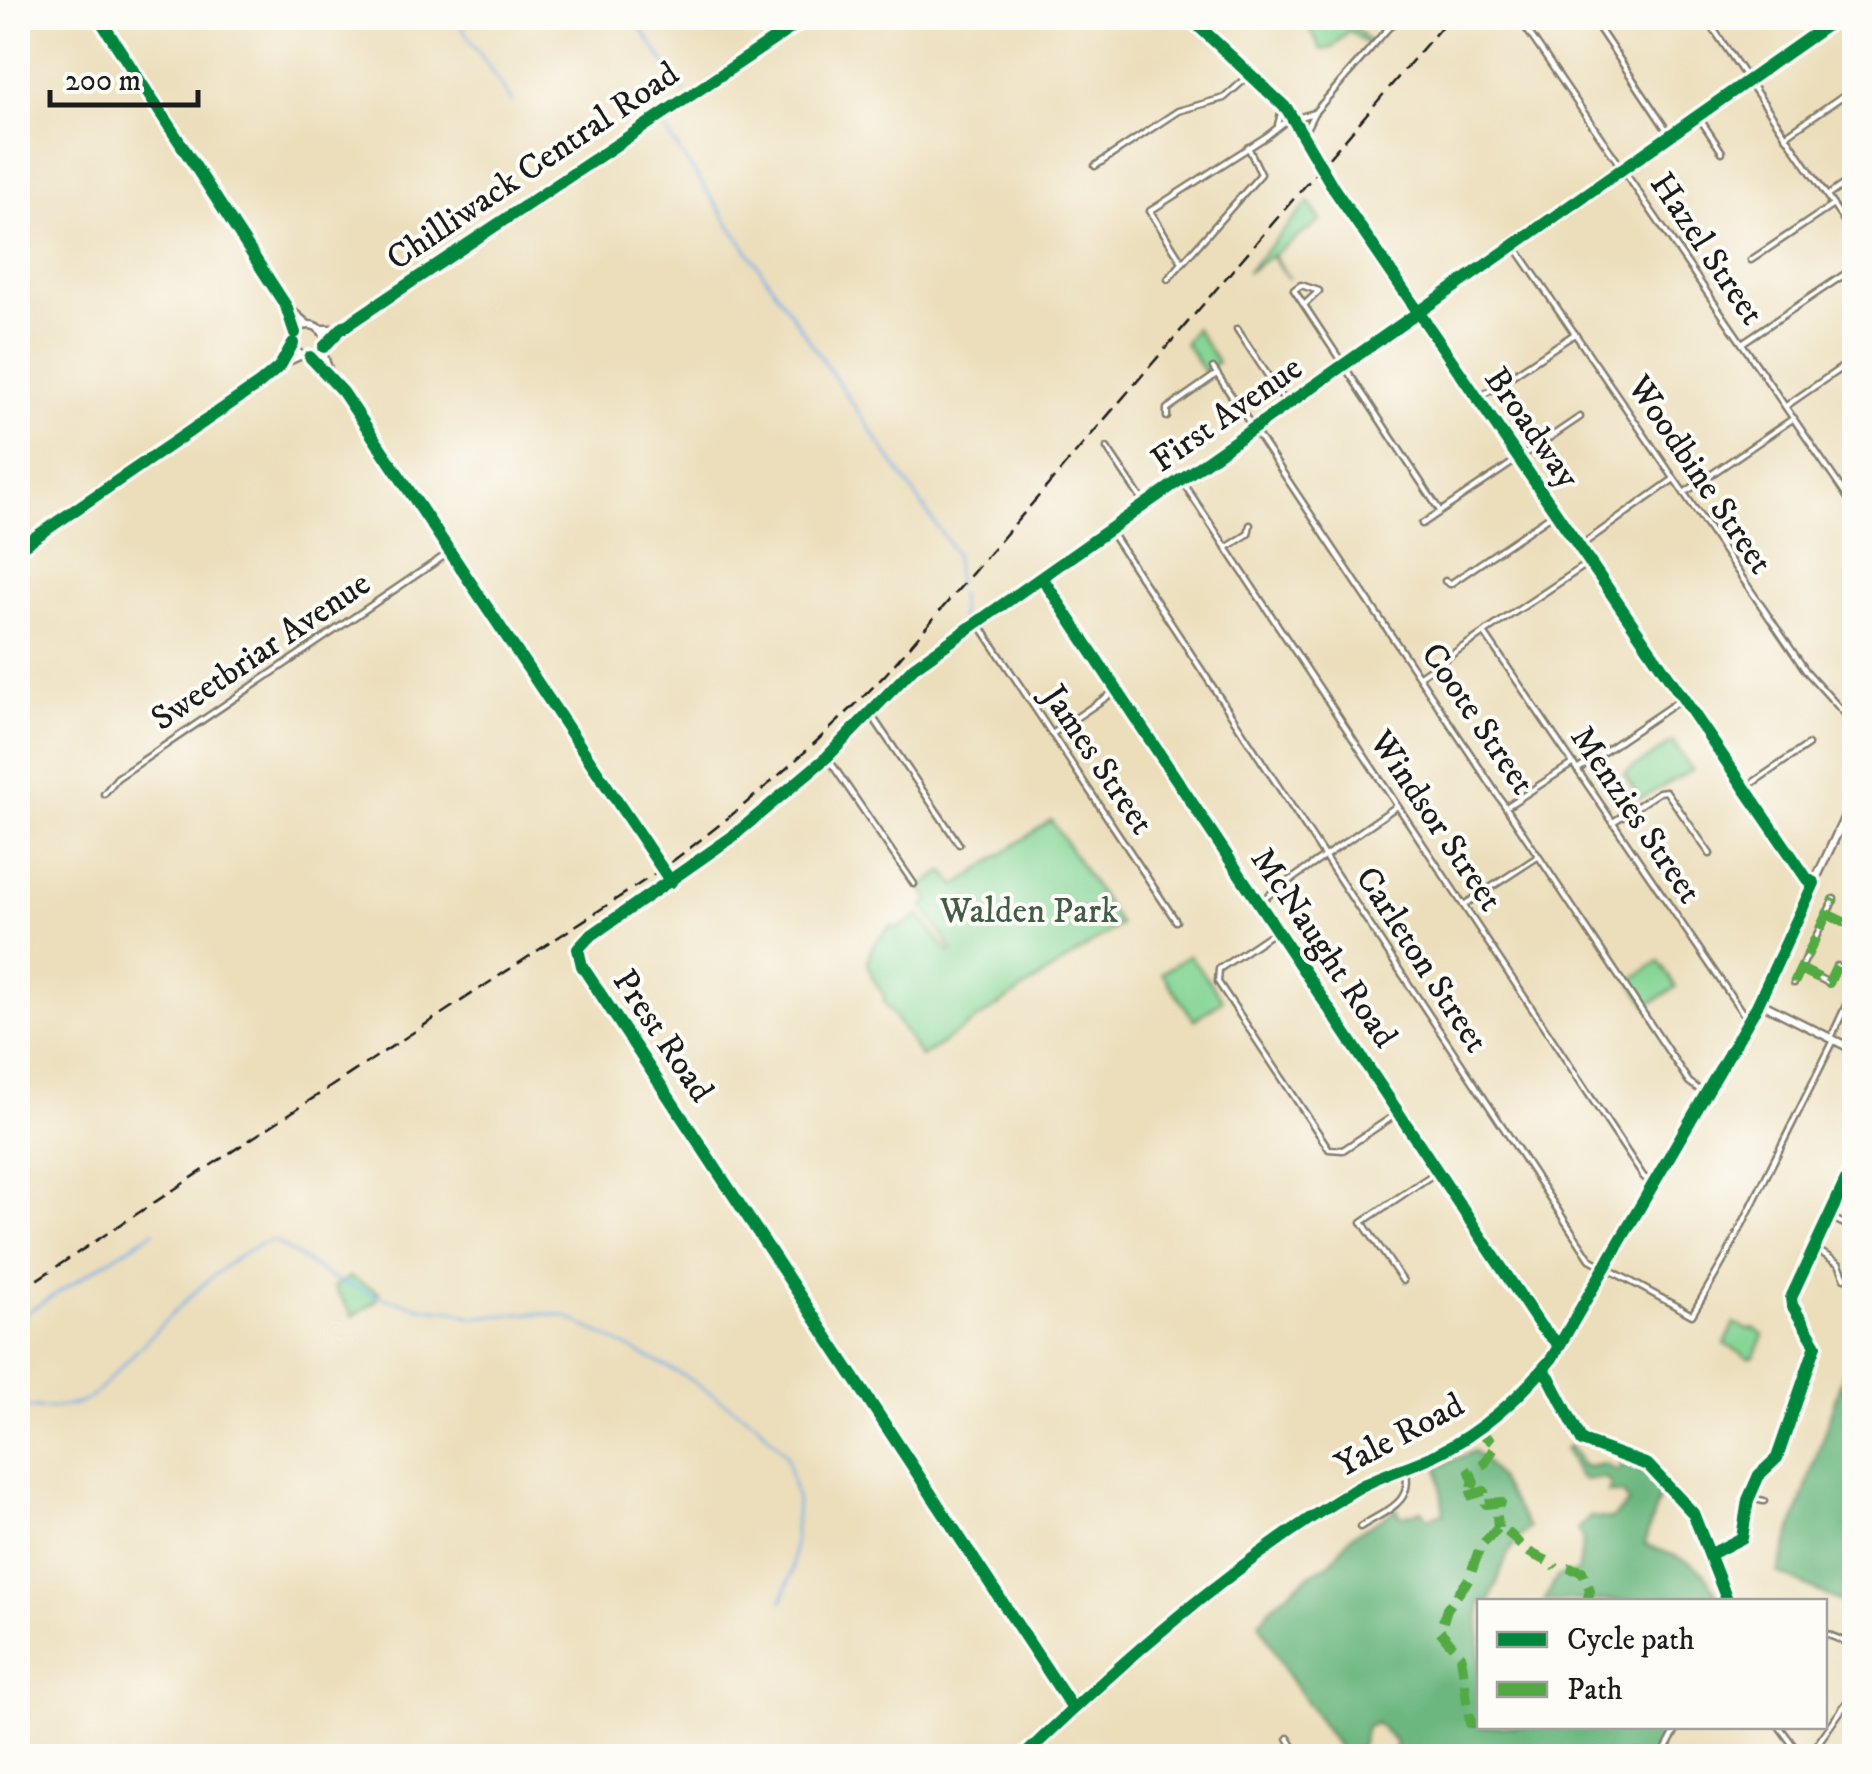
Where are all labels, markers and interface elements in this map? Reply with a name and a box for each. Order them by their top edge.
scale bar [50,45,198,107]
street label: Chilliwack Central Road [379,52,688,281]
text: 200 m [65,63,141,100]
street label: Hazel Street [1639,164,1773,334]
street label: First Avenue [1143,346,1311,483]
street label: Broadway [1474,359,1589,498]
street label: Woodbine Street [1616,367,1782,583]
street label: Sweetbriar Avenue [143,562,379,741]
street label: Coote Street [1411,635,1544,803]
street label: James Street [1030,675,1163,843]
street label: Menzies Street [1560,718,1711,912]
street label: Windsor Street [1358,722,1512,920]
street label: McNaught Road [1240,840,1407,1057]
street label: Carleton Street [1345,859,1498,1061]
park label: Walden Park [939,890,1118,934]
street label: Prest Road [602,961,723,1111]
street label: Yale Road [1328,1383,1472,1488]
legend [1477,1599,1827,1729]
text: Cycle path [1567,1622,1695,1659]
text: Path [1567,1672,1623,1709]

